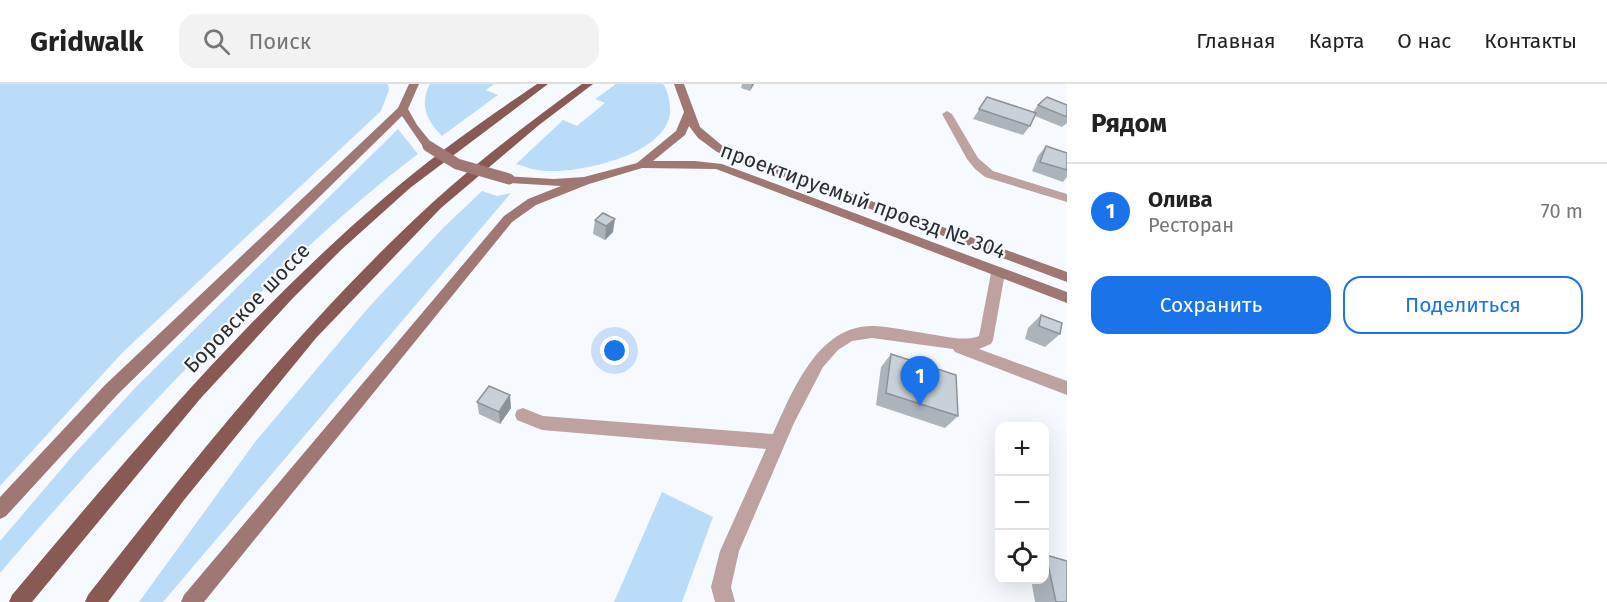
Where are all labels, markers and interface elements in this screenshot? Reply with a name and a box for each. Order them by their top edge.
search box [179,14,599,68]
text: Gridwalk [30,25,143,58]
icon: search [200,25,233,58]
text: Поиск [248,28,311,55]
text: Главная [1196,28,1276,54]
text: Карта [1309,28,1364,54]
text: О нас [1397,28,1451,54]
text: Контакты [1484,28,1577,54]
text: Рядом [1091,108,1167,139]
street label: проектируемый проезд № 304 [717,137,1009,265]
text: Олива [1148,186,1213,213]
text: 1 [1106,199,1115,223]
text: 70 m [1541,199,1583,223]
text: Ресторан [1148,213,1234,237]
street label: Боровское шоссе [178,238,316,378]
button: Сохранить [1091,276,1331,334]
button: Поделиться [1343,276,1583,334]
your location [600,336,629,365]
pin: 1 [900,356,940,406]
map controls [995,422,1049,584]
button: + [995,422,1049,476]
button: − [995,476,1049,530]
button: locate [995,530,1049,584]

